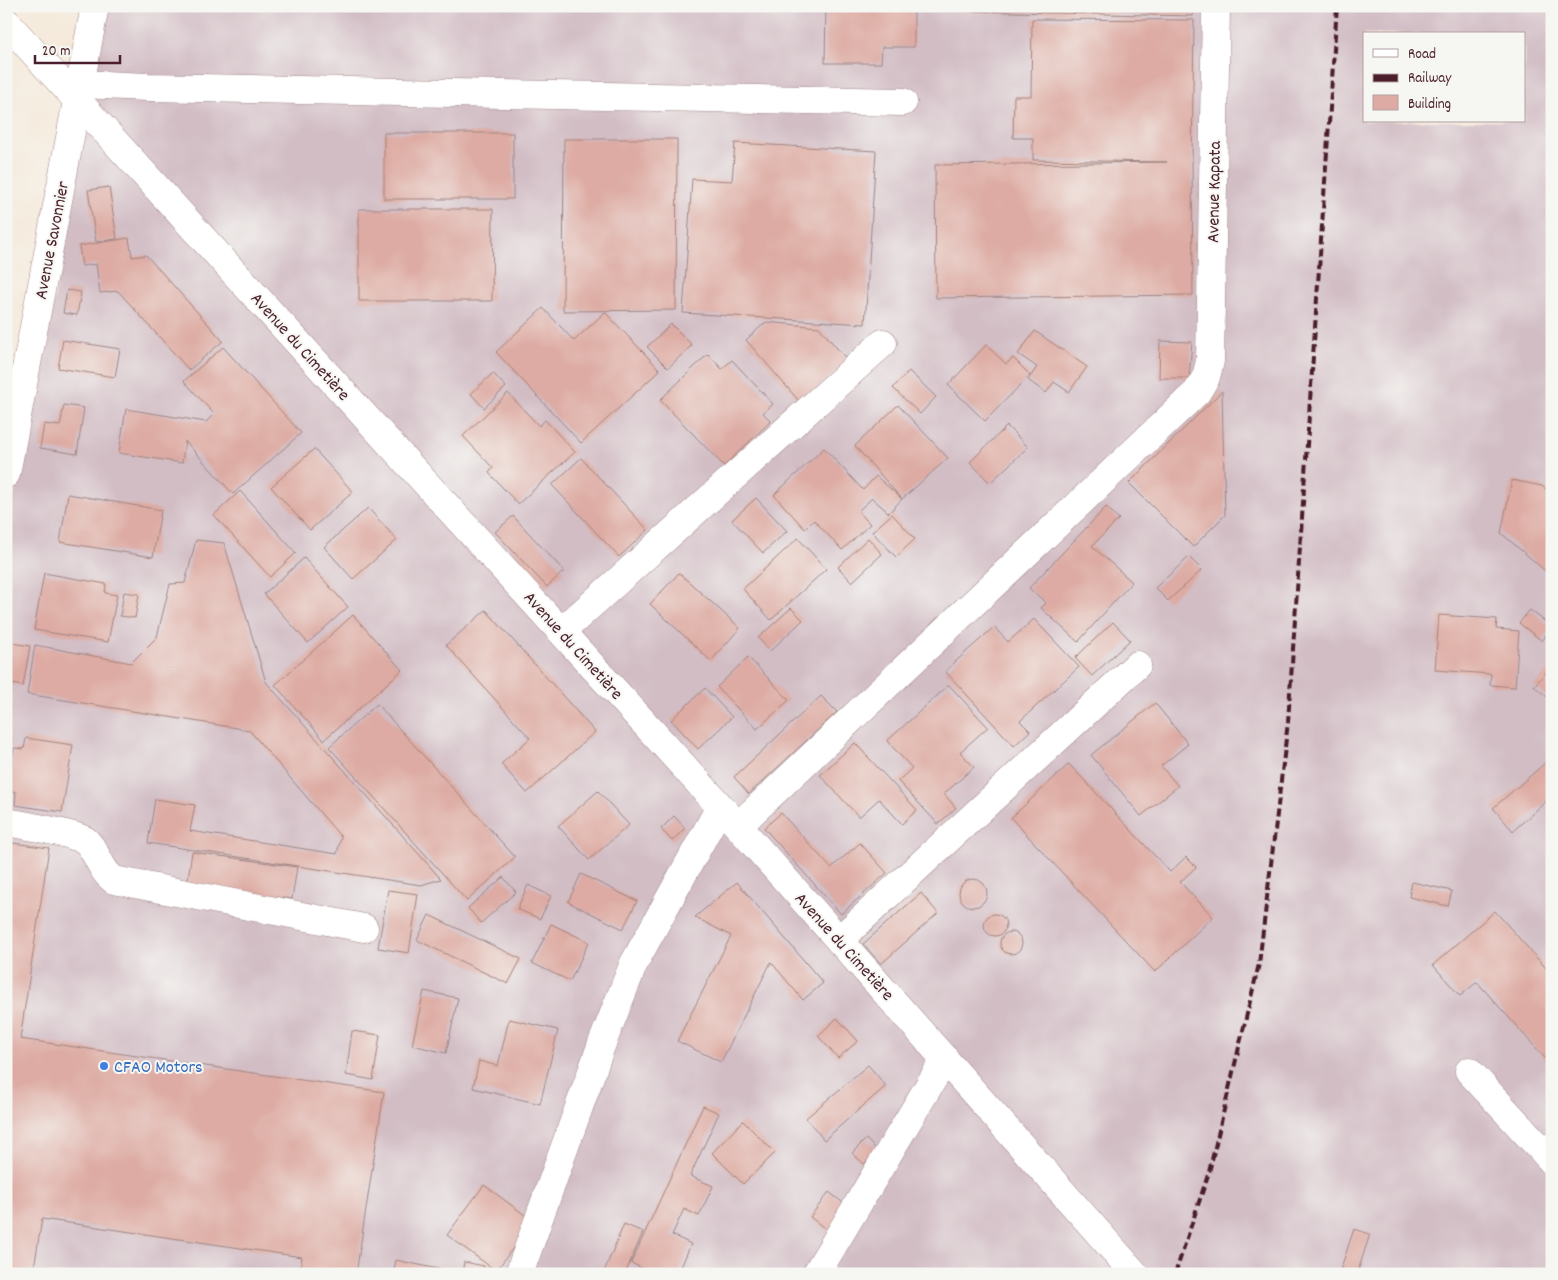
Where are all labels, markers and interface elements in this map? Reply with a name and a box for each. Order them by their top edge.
scale bar [35,32,120,64]
legend [1363,32,1526,122]
text: 20 m [42,41,70,63]
text: Road [1408,44,1436,66]
text: Railway [1408,68,1452,90]
text: Building [1408,94,1451,116]
street label: Avenue Kapata [1202,140,1229,243]
street label: Avenue Savonnier [30,179,77,302]
street label: Avenue du Cimetière [244,288,355,408]
street label: Avenue du Cimetière [517,587,628,707]
street label: Avenue du Cimetière [788,888,899,1008]
place label: CFAO Motors [114,1056,203,1081]
marker: CFAO Motors [98,1060,110,1072]

